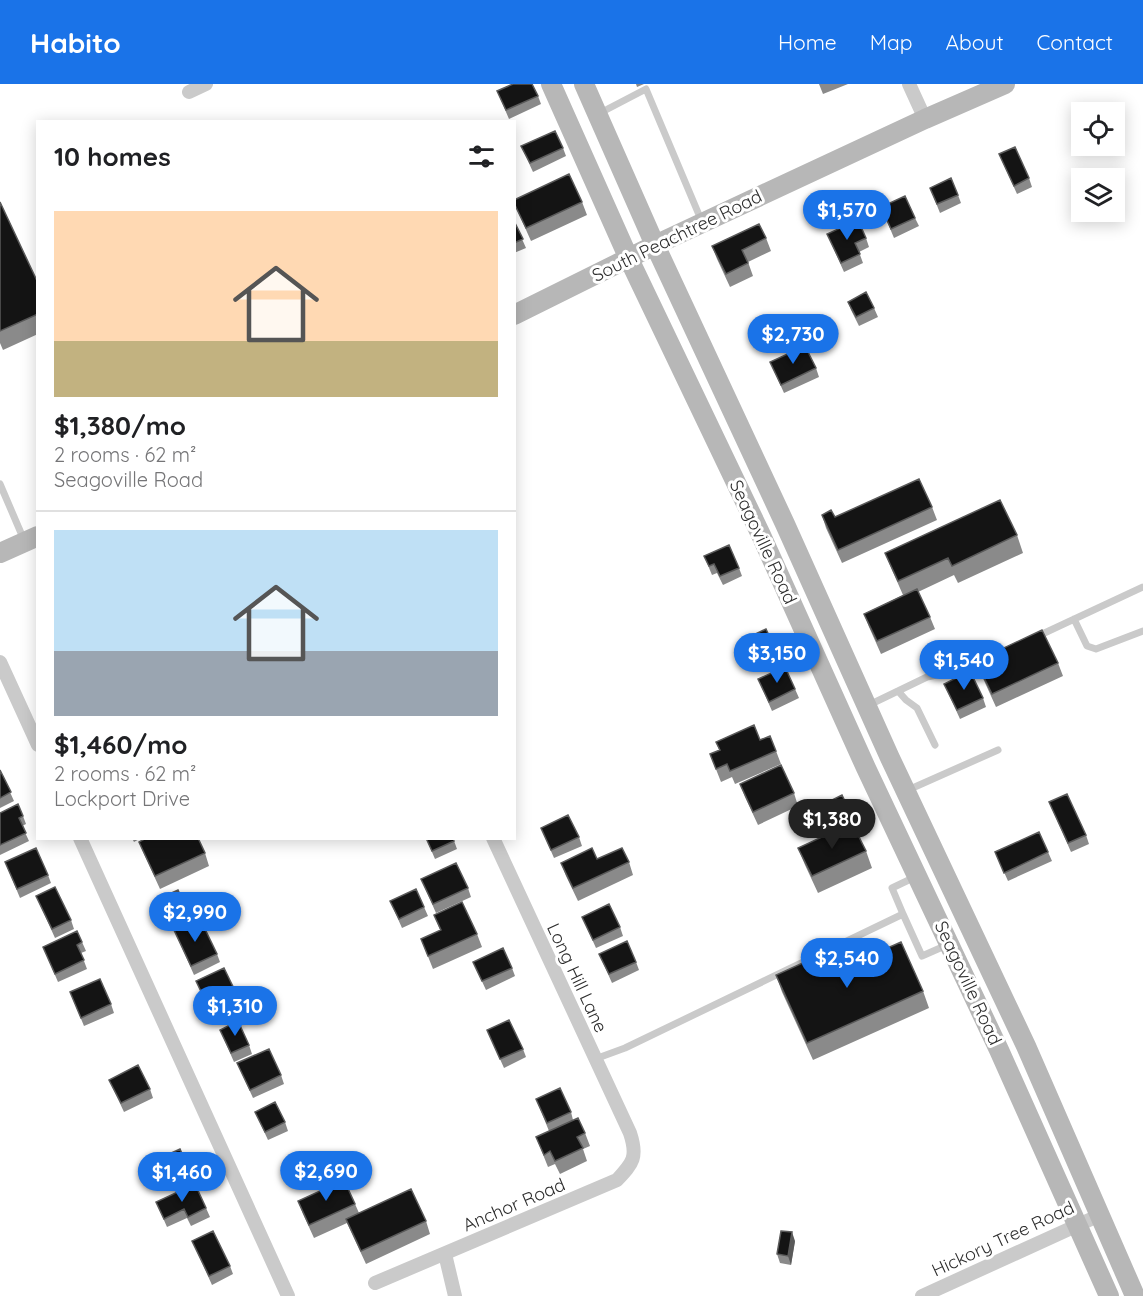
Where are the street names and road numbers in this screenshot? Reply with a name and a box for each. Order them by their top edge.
street label: South Peachtree Road [588,184,766,287]
street label: Seagoville Road [725,476,802,607]
street label: Seagoville Road [930,917,1007,1048]
street label: Long Hill Lane [542,919,613,1036]
street label: Anchor Road [459,1173,568,1236]
street label: Hickory Tree Road [928,1195,1078,1282]

